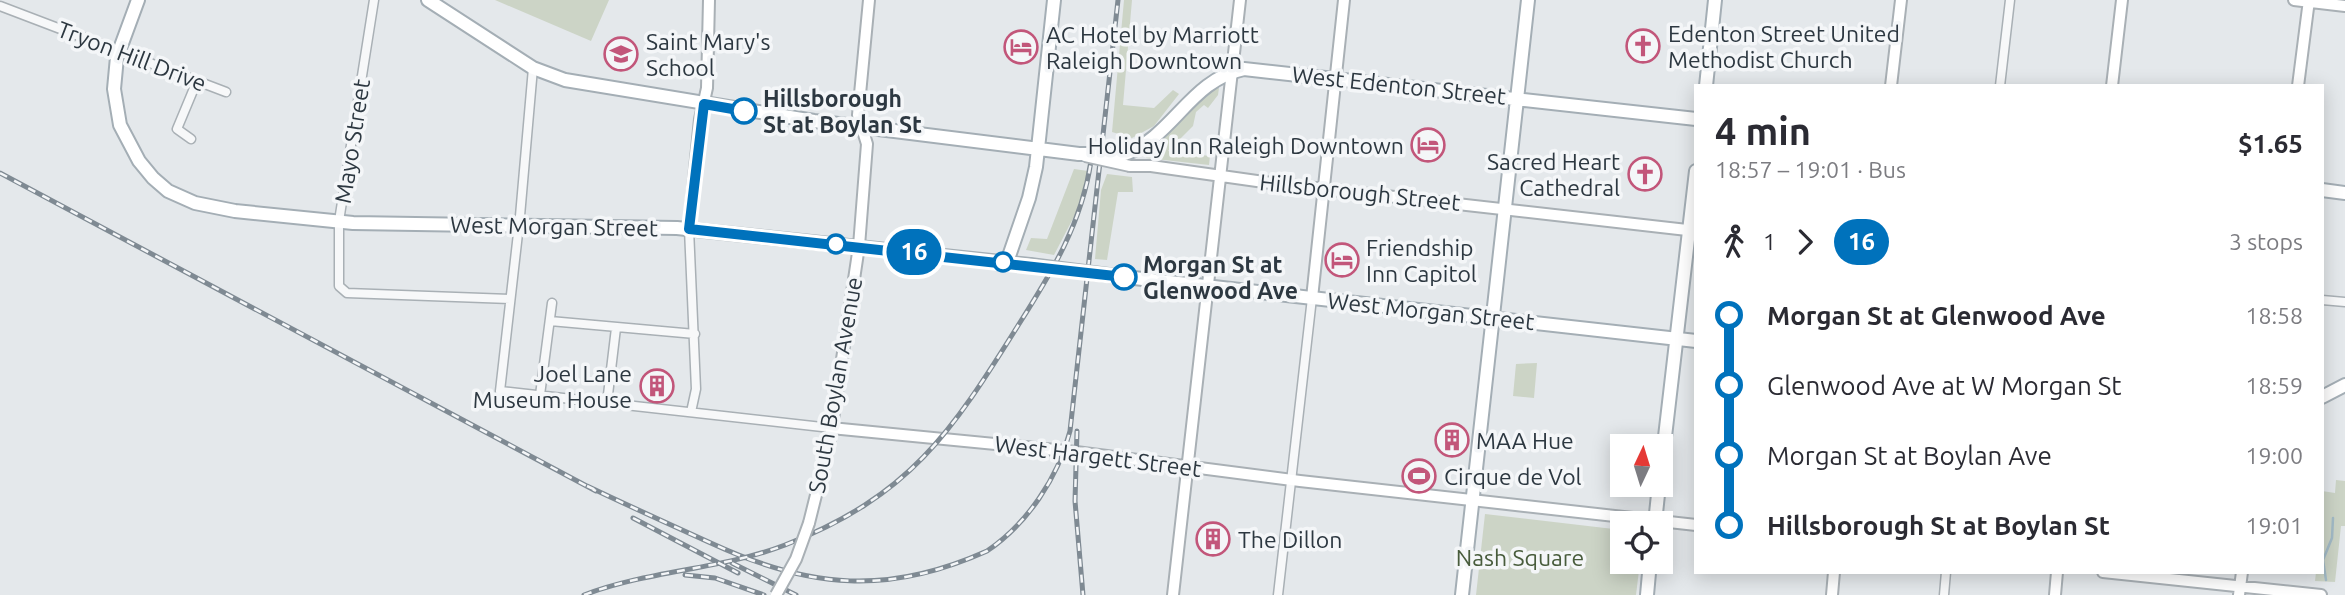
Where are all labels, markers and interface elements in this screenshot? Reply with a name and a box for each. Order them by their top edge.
street label: Tryon Hill Drive [54,16,210,96]
place label: Edenton Street United Methodist Church [1668,21,1900,72]
place label: AC Hotel by Marriott Raleigh Downtown [1046,22,1259,73]
church icon: Edenton Street United Methodist Church [1624,27,1662,65]
hotel icon: AC Hotel by Marriott Raleigh Downtown [1002,28,1040,66]
place label: Saint Mary's School [646,29,771,80]
school or university icon: Saint Mary's School [602,35,640,73]
street label: West Edenton Street [1291,61,1507,109]
street label: Mayo Street [330,77,374,205]
place label: Hillsborough St at Boylan St [763,86,922,137]
marker: Hillsborough St at Boylan St [731,98,757,124]
text: 4 min [1715,110,1811,152]
hotel icon: Holiday Inn Raleigh Downtown [1409,126,1447,164]
text: $1.65 [2238,129,2303,158]
place label: Holiday Inn Raleigh Downtown [1088,133,1404,158]
place label: Sacred Heart Cathedral [1487,149,1620,200]
church icon: Sacred Heart Cathedral [1626,155,1664,193]
text: 18:57 – 19:01 · Bus [1715,157,1906,182]
street label: Hillsborough Street [1258,169,1462,215]
street label: West Morgan Street [450,212,658,240]
icon: walk [1715,223,1753,261]
icon: forward [1786,223,1824,261]
text: 16 [1848,228,1875,255]
line badge: 16 [883,229,946,275]
text: 1 [1763,229,1776,254]
text: 3 stops [2229,229,2303,254]
unlabelled marker [826,234,846,254]
place label: Friendship Inn Capitol [1366,235,1477,286]
text: 16 [900,238,928,265]
hotel icon: Friendship Inn Capitol [1323,241,1361,279]
unlabelled marker [993,252,1013,272]
place label: Morgan St at Glenwood Ave [1143,252,1298,303]
marker: Morgan St at Glenwood Ave [1111,264,1137,290]
street label: South Boylan Avenue [804,275,866,495]
street label: West Morgan Street [1326,288,1536,334]
text: Morgan St at Glenwood Ave [1767,301,2106,330]
text: 18:58 [2245,303,2303,328]
place label: Joel Lane Museum House [473,361,632,412]
building icon: Joel Lane Museum House [638,367,676,405]
text: Glenwood Ave at W Morgan St [1767,371,2122,400]
text: 18:59 [2245,373,2303,398]
building icon: MAA Hue [1433,421,1471,459]
place label: MAA Hue [1476,428,1574,453]
street label: West Hargett Street [993,431,1203,481]
north arrow [1610,434,1673,497]
map controls [1610,434,1673,574]
text: Morgan St at Boylan Ave [1767,441,2052,470]
text: 19:00 [2245,443,2303,468]
sports icon: Cirque de Vol [1400,457,1438,495]
place label: Cirque de Vol [1444,464,1582,489]
button: locate [1610,511,1673,574]
text: Hillsborough St at Boylan St [1767,511,2110,540]
text: 19:01 [2245,513,2303,538]
building icon: The Dillon [1194,520,1232,558]
place label: The Dillon [1238,527,1342,552]
park label: Nash Square [1456,545,1584,570]

